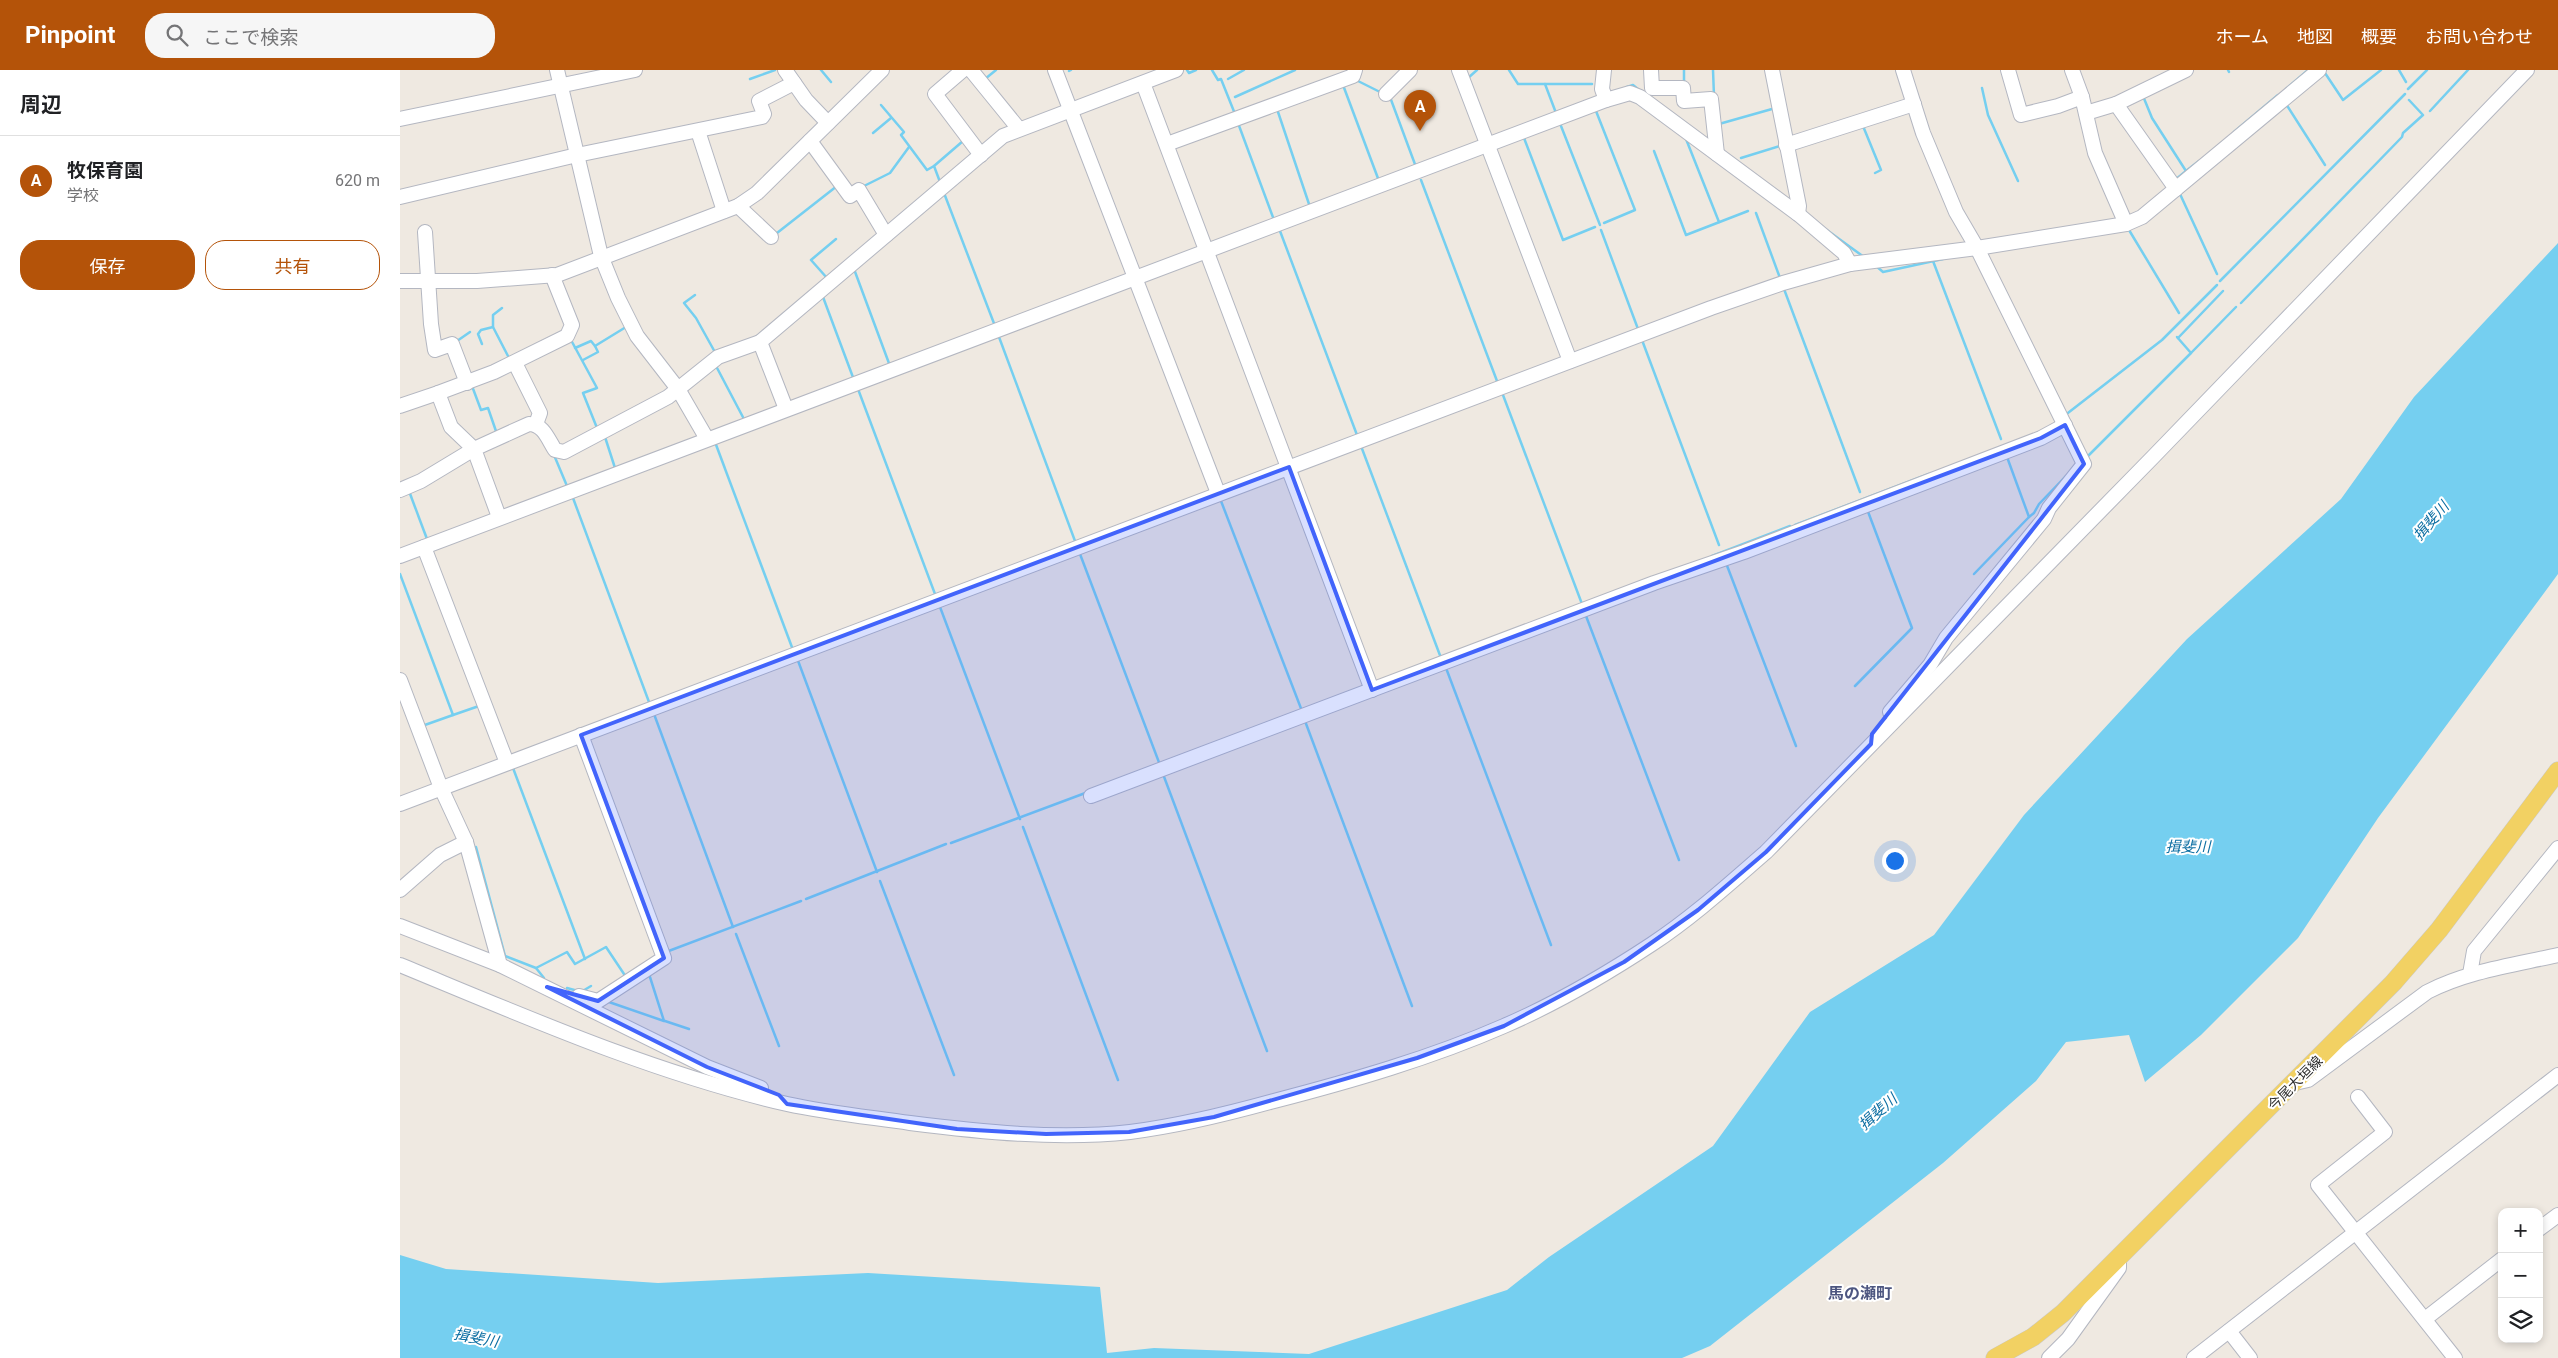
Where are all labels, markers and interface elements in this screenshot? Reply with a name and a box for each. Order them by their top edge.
search box [145,13,495,58]
text: Pinpoint [25,21,115,49]
icon: search [163,21,191,49]
text: ここで検索 [203,26,298,49]
text: ホーム [2216,26,2269,47]
text: 地図 [2297,26,2333,47]
text: 概要 [2361,26,2397,47]
text: お問い合わせ [2425,26,2533,47]
pin: A [1404,90,1436,131]
text: 周辺 [20,93,62,117]
text: 牧保育園 [67,159,143,182]
text: A [31,171,41,190]
text: 620 m [335,171,380,190]
text: 学校 [67,186,99,205]
button: 保存 [20,240,195,290]
button: 共有 [205,240,380,290]
water label: 揖斐川 [2409,497,2454,544]
water label: 揖斐川 [2165,838,2212,856]
your location [1882,848,1908,874]
street label: 今尾大垣線 [2265,1053,2325,1113]
water label: 揖斐川 [1855,1089,1902,1134]
map controls [2498,1208,2543,1343]
button: + [2498,1208,2543,1253]
button: − [2498,1253,2543,1298]
district label: 馬の瀬町 [1828,1284,1892,1303]
button: layers [2498,1298,2543,1343]
water label: 揖斐川 [452,1325,502,1352]

